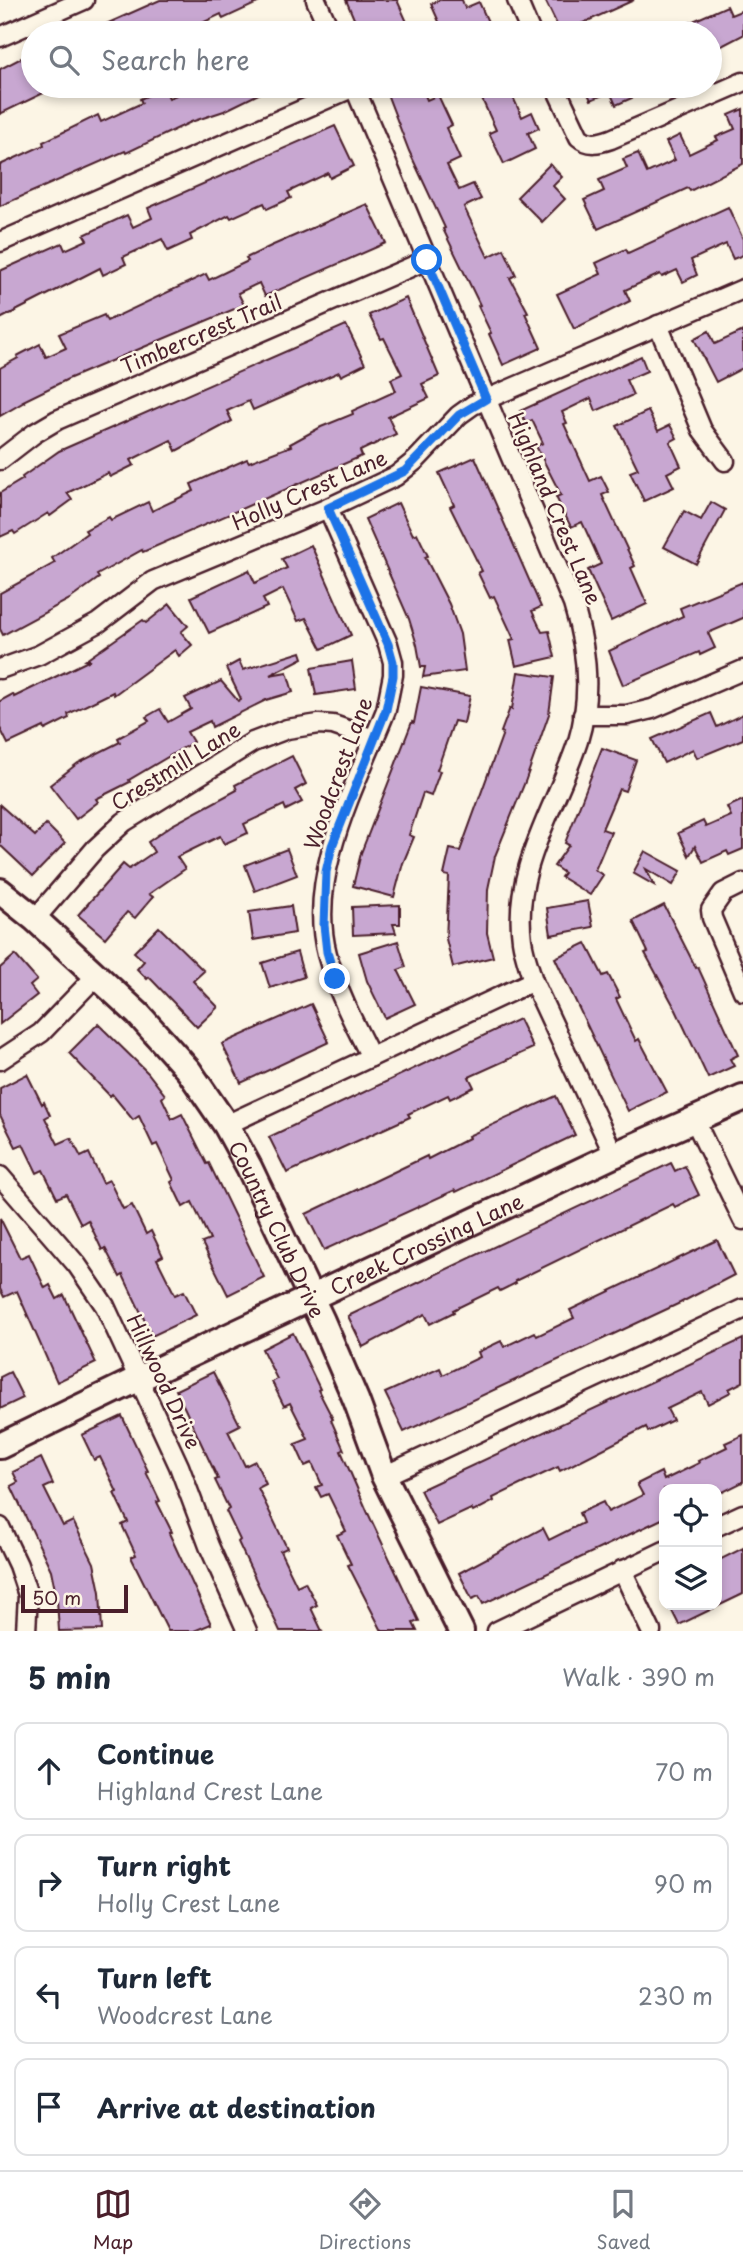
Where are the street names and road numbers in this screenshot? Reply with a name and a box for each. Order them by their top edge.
street label: Timbercrest Trail [115,285,287,381]
street label: Highland Crest Lane [501,407,611,609]
street label: Holly Crest Lane [226,440,392,538]
street label: Woodcrest Lane [294,692,380,854]
street label: Crestmill Lane [104,712,246,818]
street label: Country Club Drive [221,1134,334,1323]
street label: Creek Crossing Lane [324,1184,528,1303]
street label: Hillwood Drive [120,1308,210,1454]

